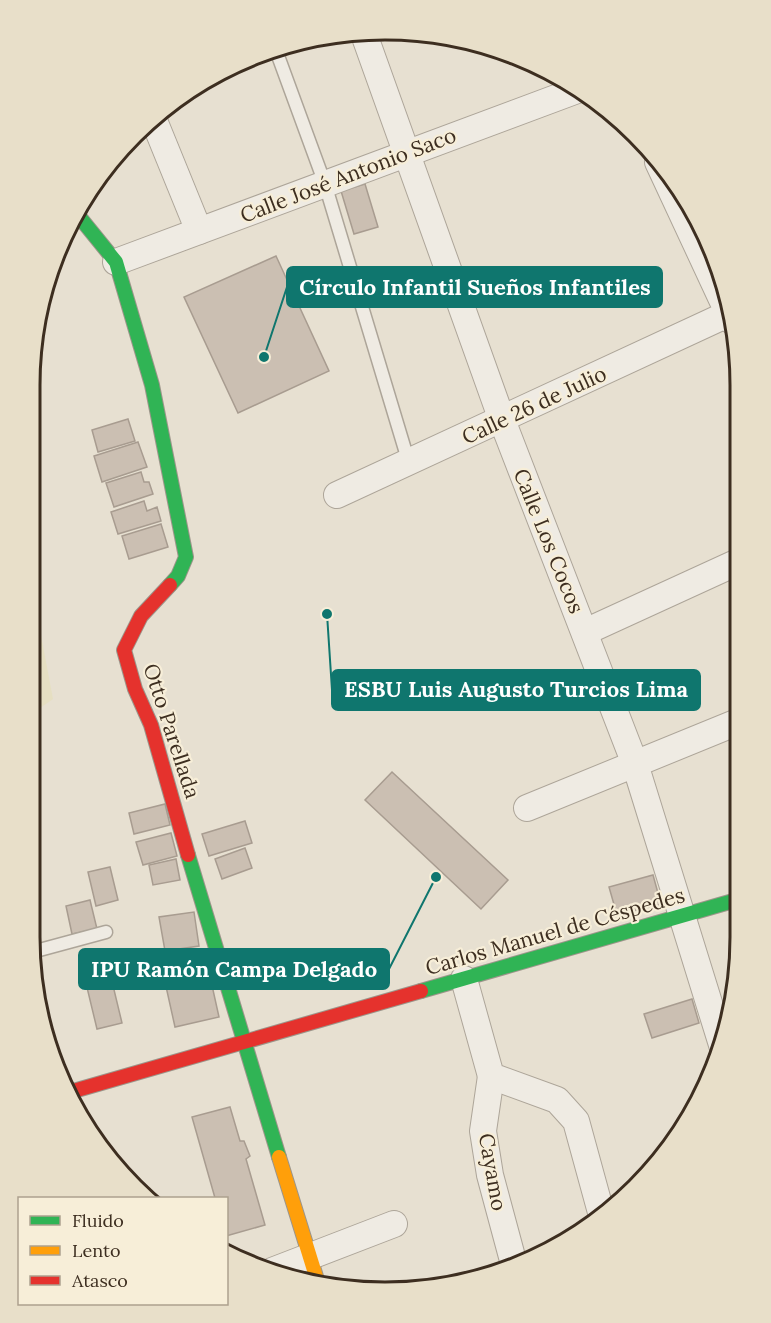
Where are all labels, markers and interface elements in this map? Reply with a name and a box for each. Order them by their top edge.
street label: Calle José Antonio Saco [236,121,460,229]
callout: Círculo Infantil Sueños Infantiles [287,267,662,307]
text: Círculo Infantil Sueños Infantiles [299,273,651,301]
street label: Calle 26 de Julio [457,360,611,450]
street label: Calle Los Cocos [508,465,590,617]
street label: Otto Parellada [137,660,207,802]
callout: ESBU Luis Augusto Turcios Lima [332,670,700,710]
text: ESBU Luis Augusto Turcios Lima [344,675,688,703]
street label: Carlos Manuel de Céspedes [422,881,688,981]
callout: IPU Ramón Campa Delgado [79,949,389,989]
text: IPU Ramón Campa Delgado [91,955,377,983]
street label: Cayamo [473,1131,513,1213]
legend [18,1197,228,1305]
text: Fluido [72,1209,124,1232]
text: Lento [72,1239,120,1262]
text: Atasco [71,1269,128,1292]

